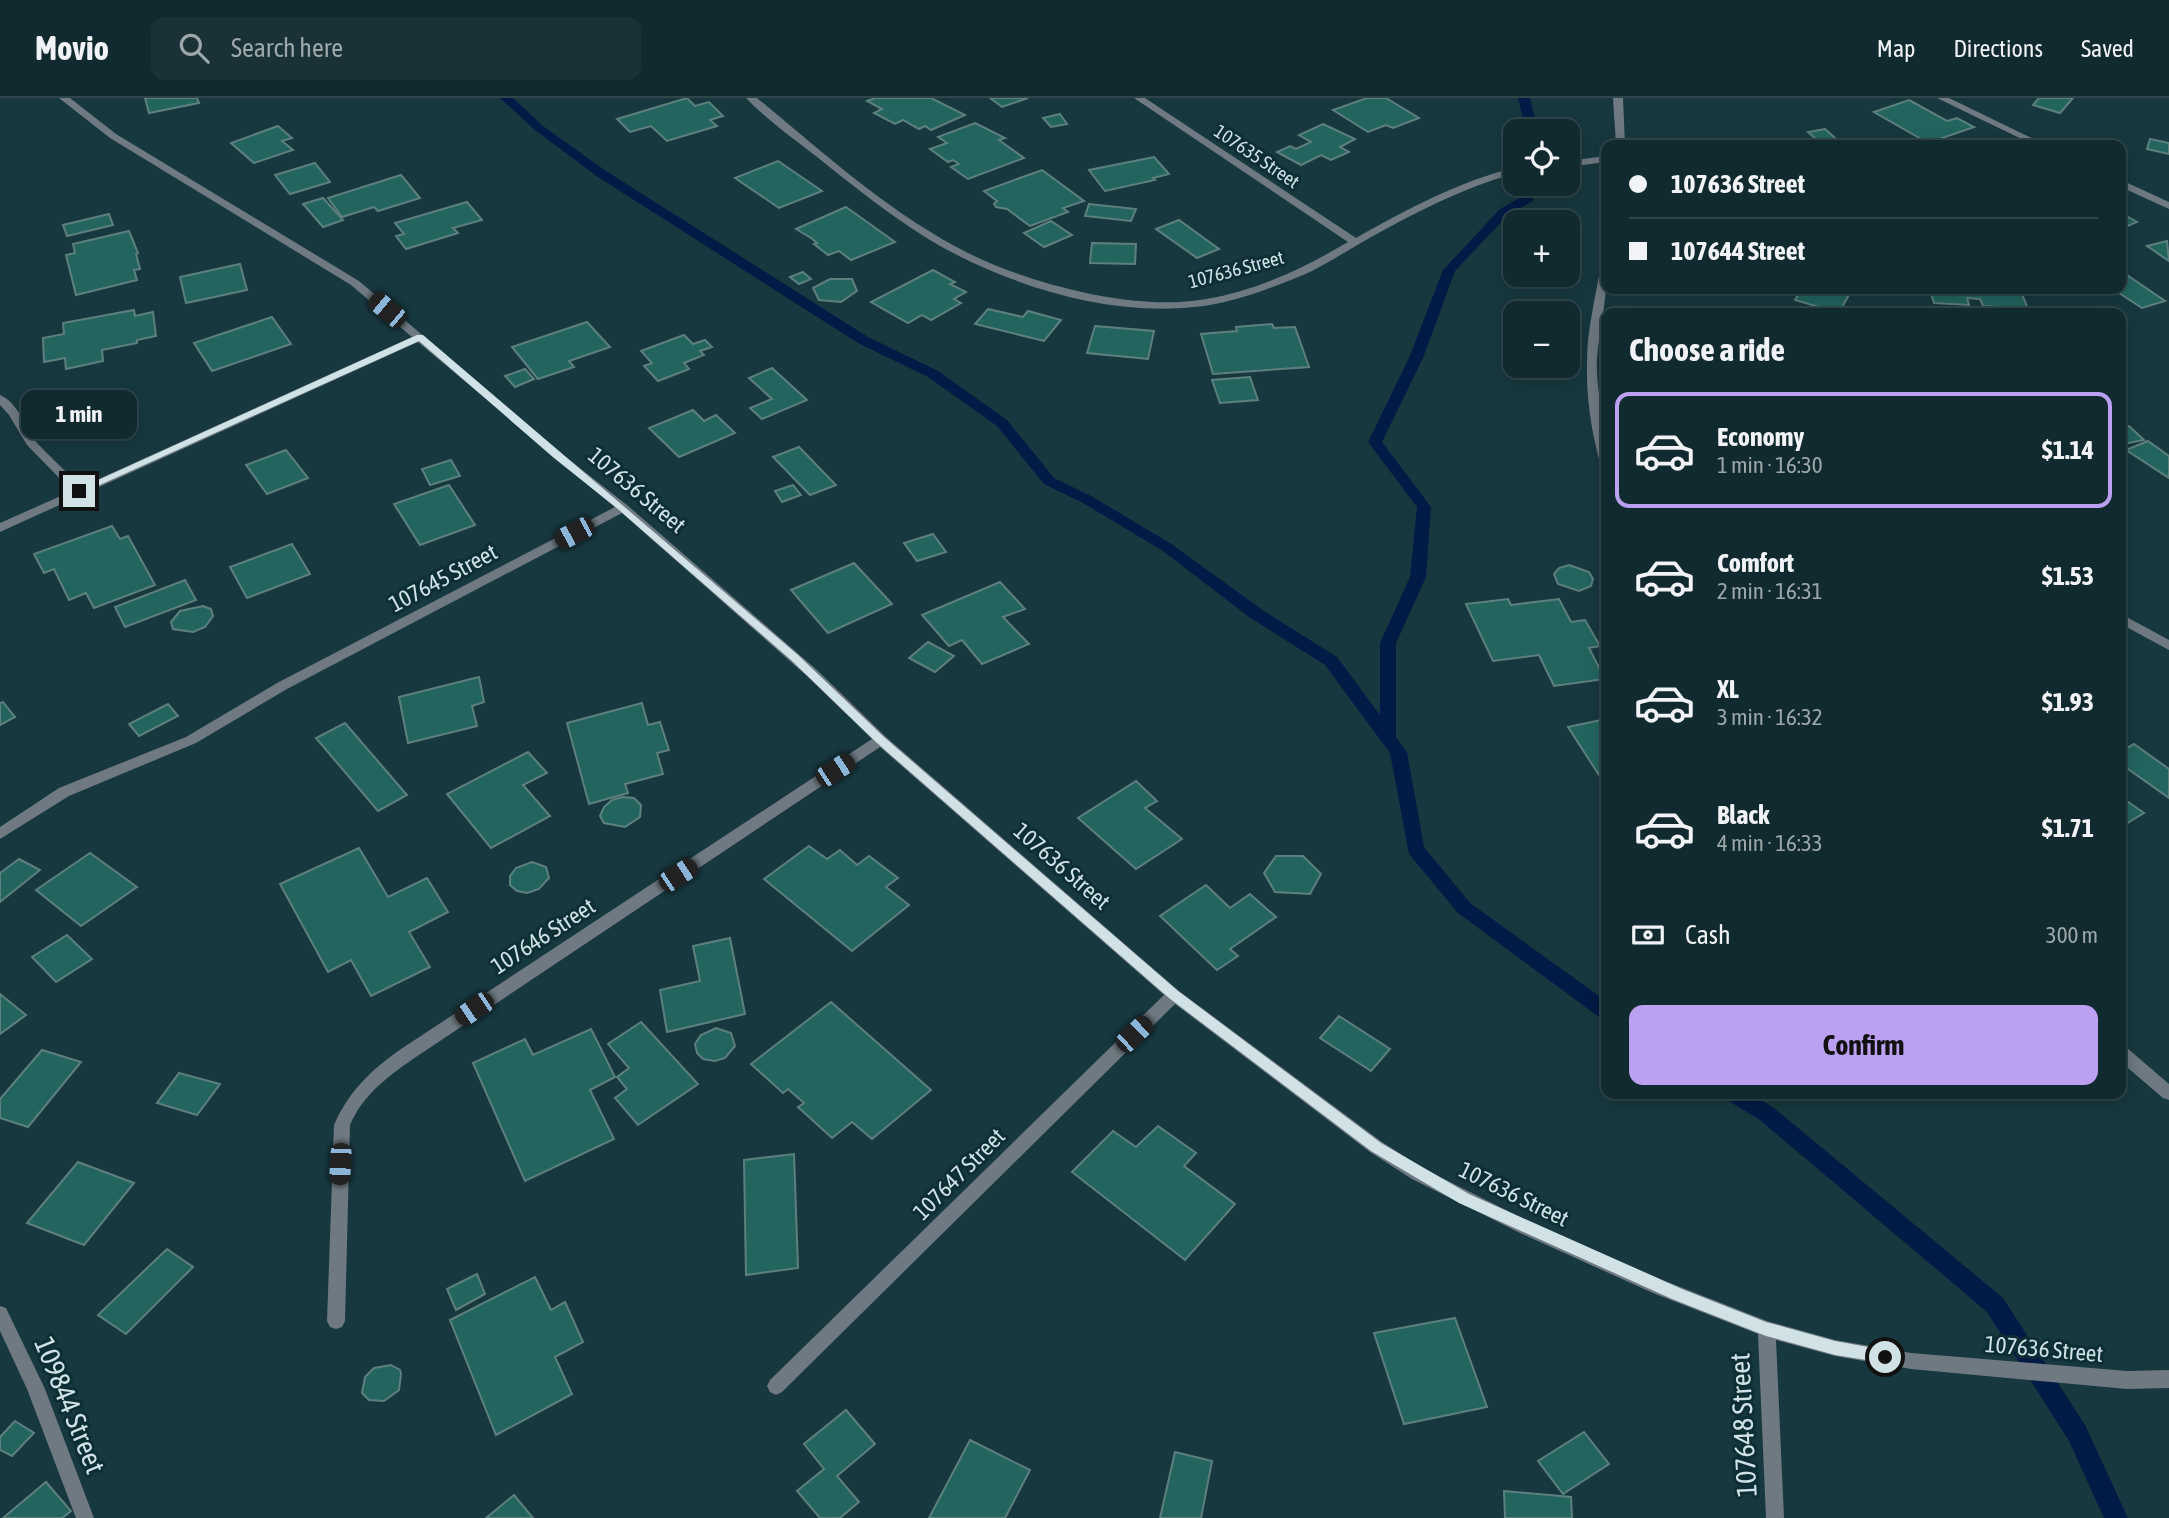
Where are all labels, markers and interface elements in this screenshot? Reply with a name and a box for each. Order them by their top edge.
search box [151,17,641,80]
text: Movio [35,29,109,67]
icon: search [175,29,213,67]
text: Search here [231,33,343,63]
text: Map [1877,35,1915,62]
text: Directions [1953,35,2043,62]
text: Saved [2081,35,2134,62]
map controls [1503,119,1580,378]
button: locate [1503,119,1580,196]
street label: 107635 Street [1210,120,1304,192]
text: 107636 Street [1671,169,1805,199]
button: + [1503,210,1580,287]
text: 107644 Street [1671,236,1805,266]
street label: 107636 Street [1186,246,1286,292]
car [365,288,410,332]
button: − [1503,301,1580,378]
text: Choose a ride [1629,331,1785,368]
callout: 1 min [21,390,137,438]
text: 1 min [56,401,102,427]
icon: car [1633,419,1696,482]
text: Economy [1717,422,1804,452]
text: $1.14 [2042,435,2094,465]
street label: 107636 Street [583,442,691,538]
text: 1 min · 16:30 [1717,452,1823,478]
route end [63,475,95,507]
car [551,514,598,552]
street label: 107645 Street [385,539,501,617]
icon: car [1633,545,1696,608]
text: Comfort [1717,548,1794,578]
text: $1.53 [2042,561,2094,591]
text: 2 min · 16:31 [1717,578,1823,604]
icon: car [1633,671,1696,734]
text: XL [1717,674,1739,704]
text: $1.93 [2042,687,2094,717]
text: 3 min · 16:32 [1717,704,1823,730]
car [812,750,859,790]
icon: car [1633,797,1696,860]
text: Black [1717,800,1769,830]
text: $1.71 [2042,813,2094,843]
street label: 107636 Street [1009,817,1115,915]
text: 4 min · 16:33 [1717,830,1823,856]
car [655,855,702,895]
street label: 107646 Street [486,893,600,979]
icon: cash [1629,916,1667,954]
text: Cash [1685,920,1731,950]
text: 300 m [2046,922,2098,948]
car [451,989,498,1029]
button: Confirm [1629,1005,2098,1085]
car [1112,1012,1157,1056]
street label: 107647 Street [908,1123,1010,1225]
car [329,1142,352,1186]
street label: 107636 Street [1455,1156,1573,1232]
street label: 107636 Street [1984,1331,2104,1367]
street label: 109844 Street [28,1332,112,1478]
route start [1869,1341,1901,1373]
street label: 107648 Street [1723,1352,1763,1498]

